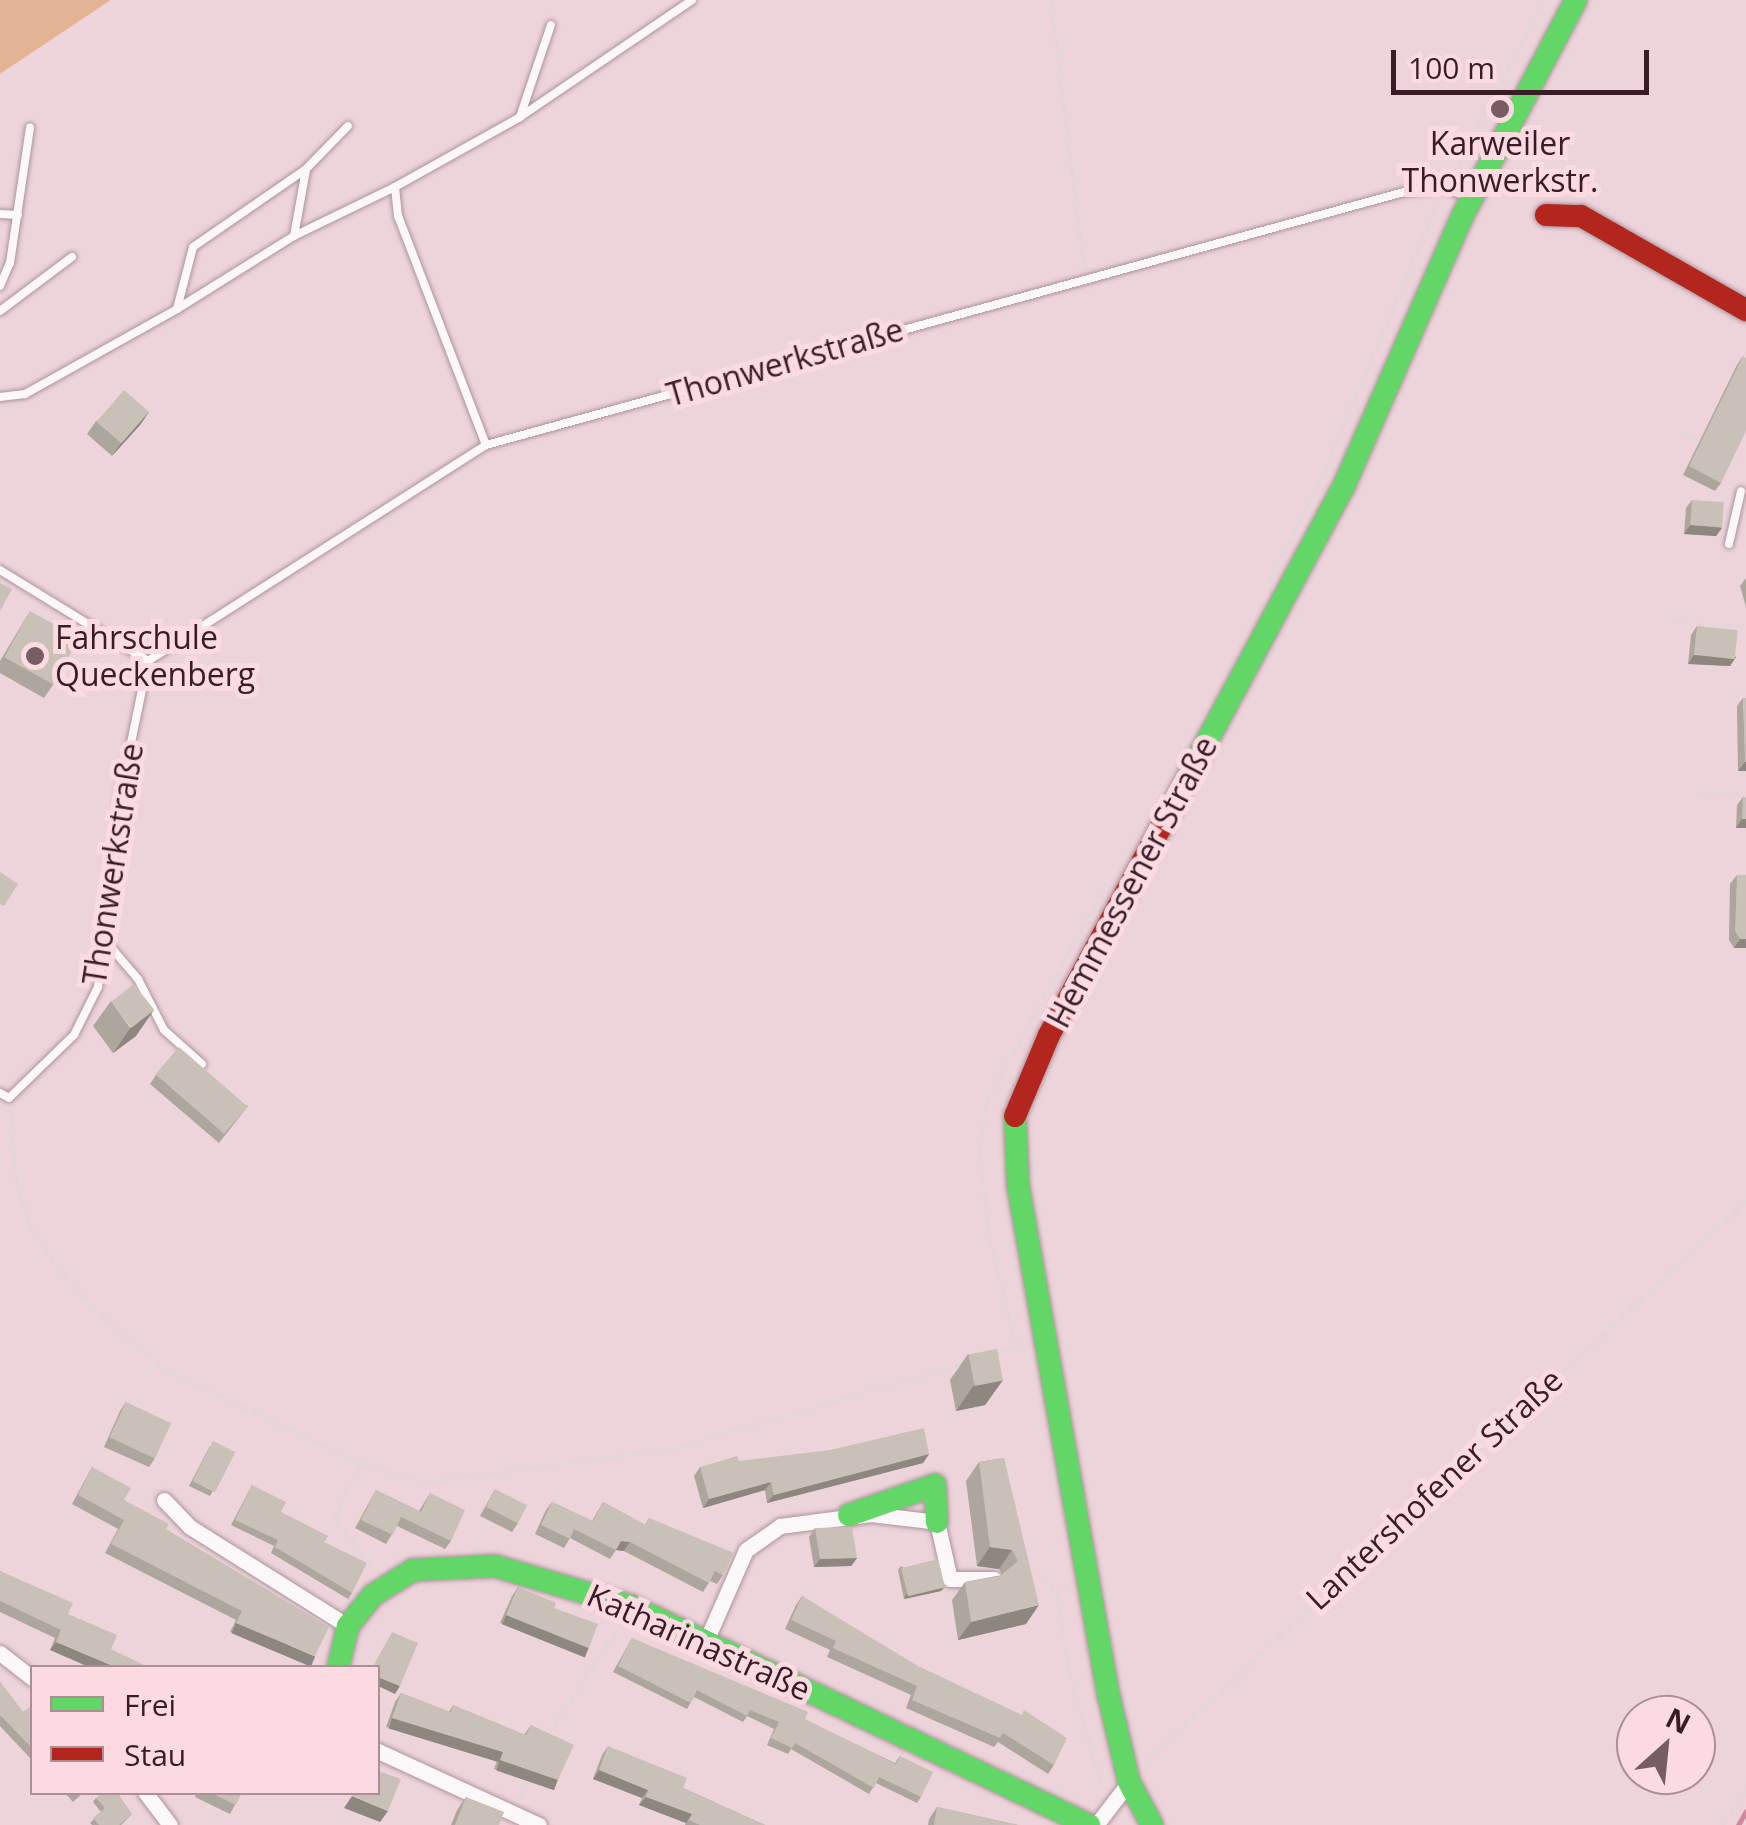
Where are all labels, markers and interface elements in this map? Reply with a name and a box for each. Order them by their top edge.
scale bar [1396,30,1654,92]
text: 100 m [1408,47,1495,88]
marker: Karweiler Thonwerkstr. [1489,98,1511,120]
place label: Karweiler Thonwerkstr. [1402,125,1598,200]
street label: Thonwerkstraße [662,310,908,414]
place label: Fahrschule Queckenberg [55,619,255,694]
marker: Fahrschule Queckenberg [24,645,46,667]
street label: Hemmessener Straße [1039,730,1225,1034]
street label: Thonwerkstraße [75,740,151,988]
street label: Lantershofener Straße [1298,1360,1570,1618]
street label: Katharinastraße [581,1576,817,1708]
legend [30,1665,380,1795]
text: Frei [124,1684,176,1725]
north arrow [1616,1695,1716,1795]
text: N [1660,1698,1697,1742]
text: Stau [124,1734,186,1775]

